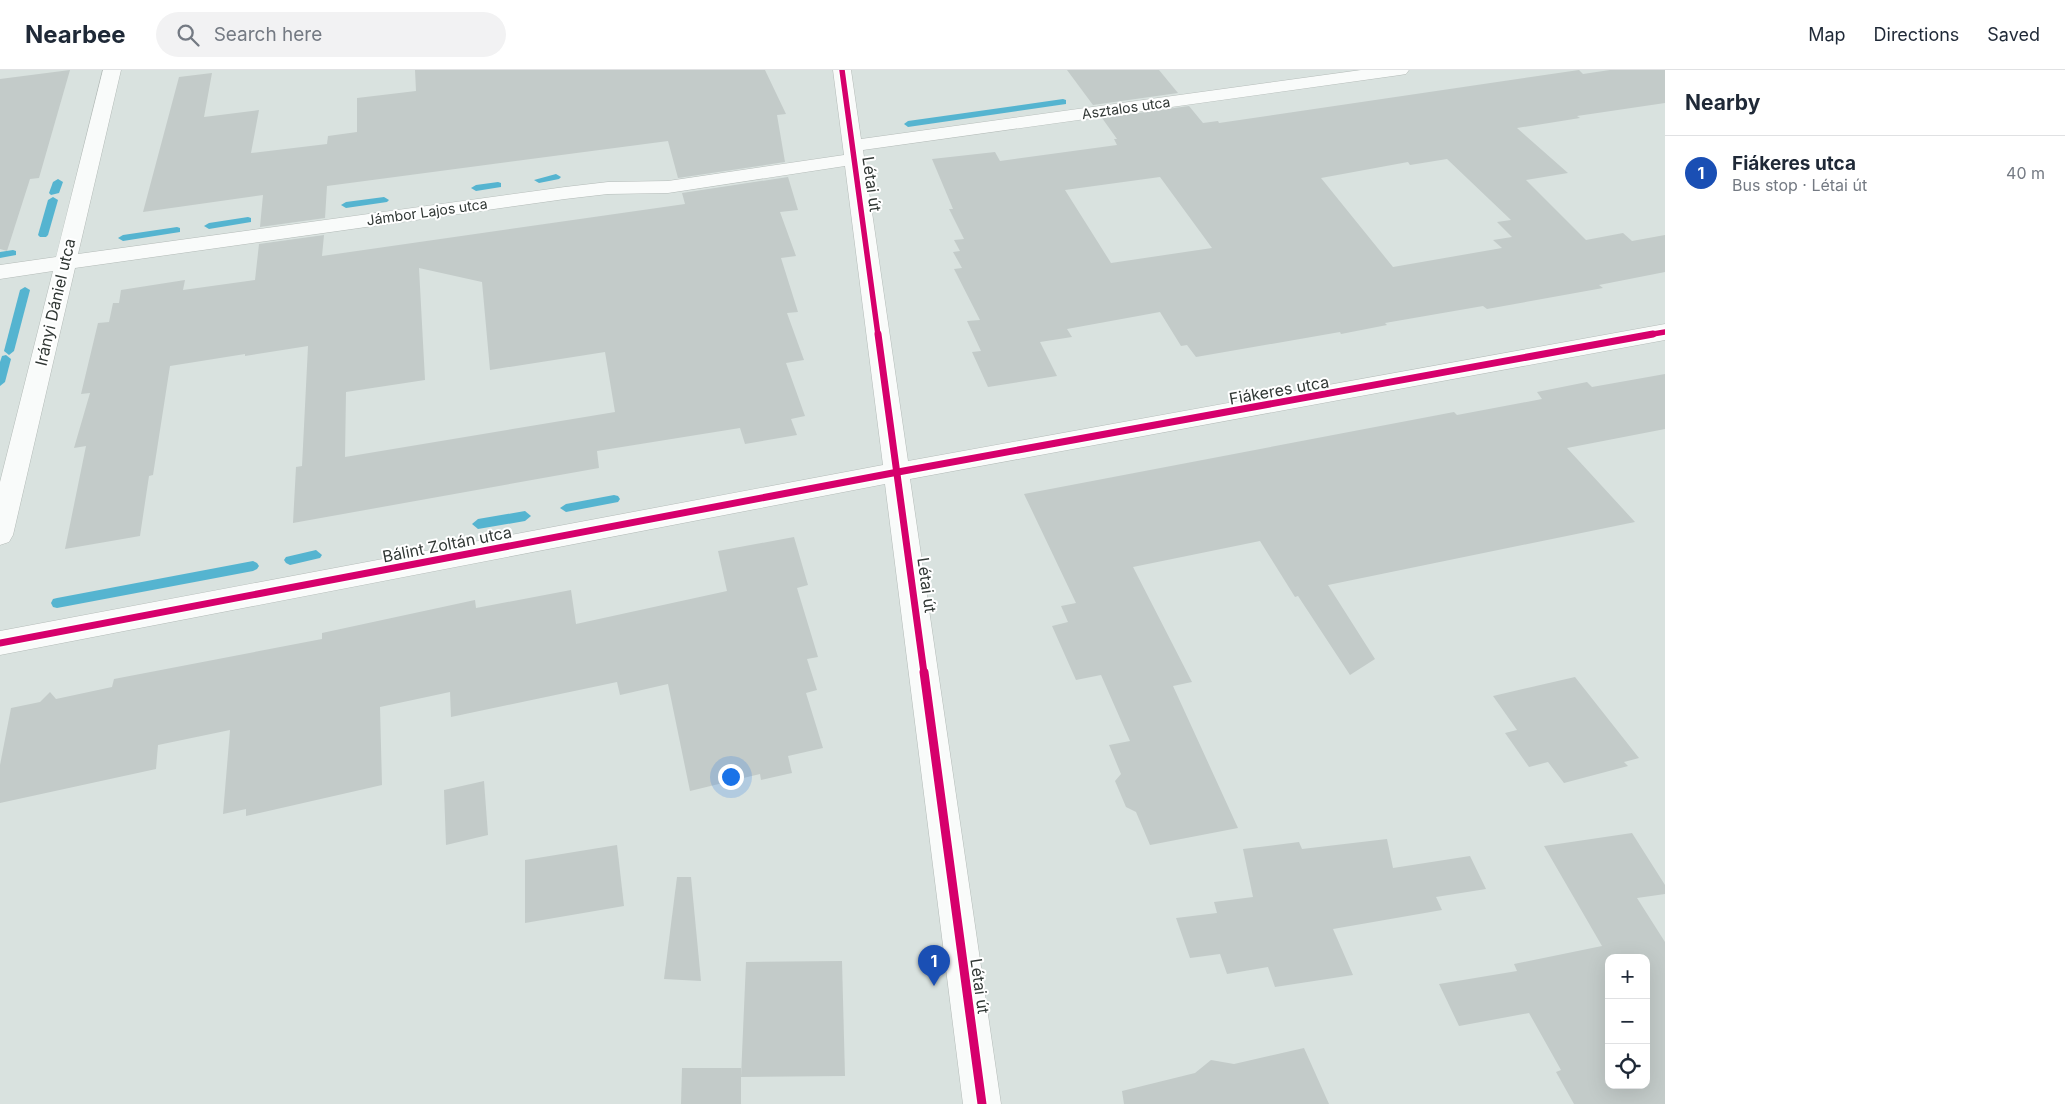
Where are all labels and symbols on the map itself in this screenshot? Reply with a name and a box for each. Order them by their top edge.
street label: Asztalos utca [1081,93,1171,122]
street label: Létai út [858,155,886,213]
street label: Jámbor Lajos utca [365,195,488,228]
street label: Irányi Dániel utca [31,236,79,368]
street label: Fiákeres utca [1228,371,1330,409]
street label: Bálint Zoltán utca [381,522,513,566]
street label: Létai út [913,556,941,614]
your location [718,764,744,790]
pin: 1 [918,945,950,986]
street label: Létai út [966,957,994,1015]

